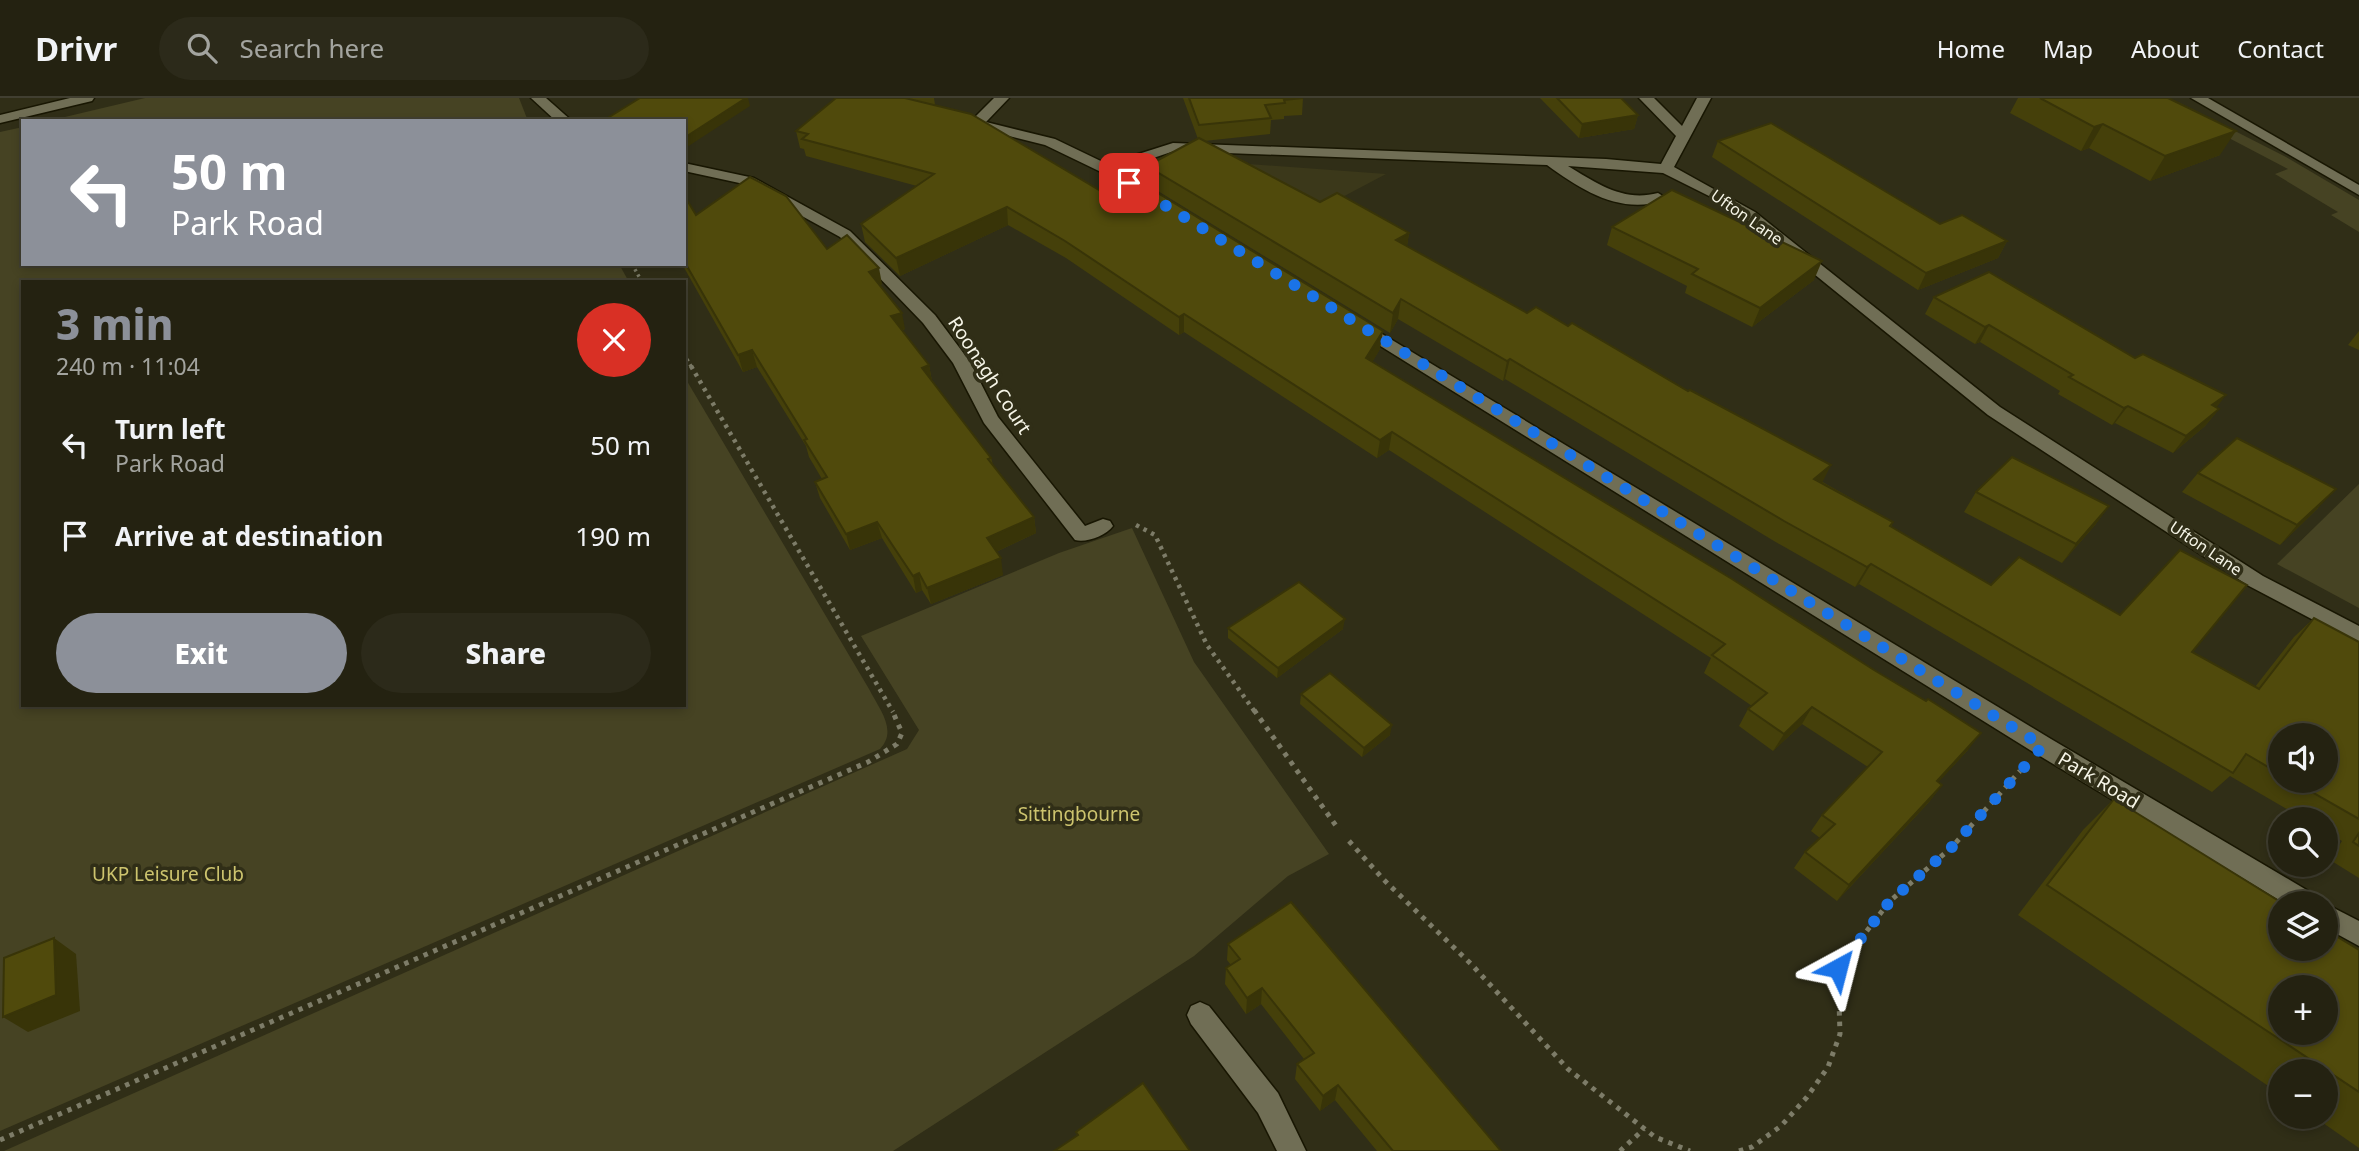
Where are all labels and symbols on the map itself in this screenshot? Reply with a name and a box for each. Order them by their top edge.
pin [1099,153,1159,213]
street label: Ufton Lane [1707,184,1787,250]
street label: Roonagh Court [942,311,1038,439]
street label: Ufton Lane [2165,516,2247,580]
street label: Park Road [2053,745,2145,815]
park label: Sittingbourne [1018,801,1140,827]
park label: UKP Leisure Club [92,861,244,887]
position arrow [1801,931,1875,1005]

